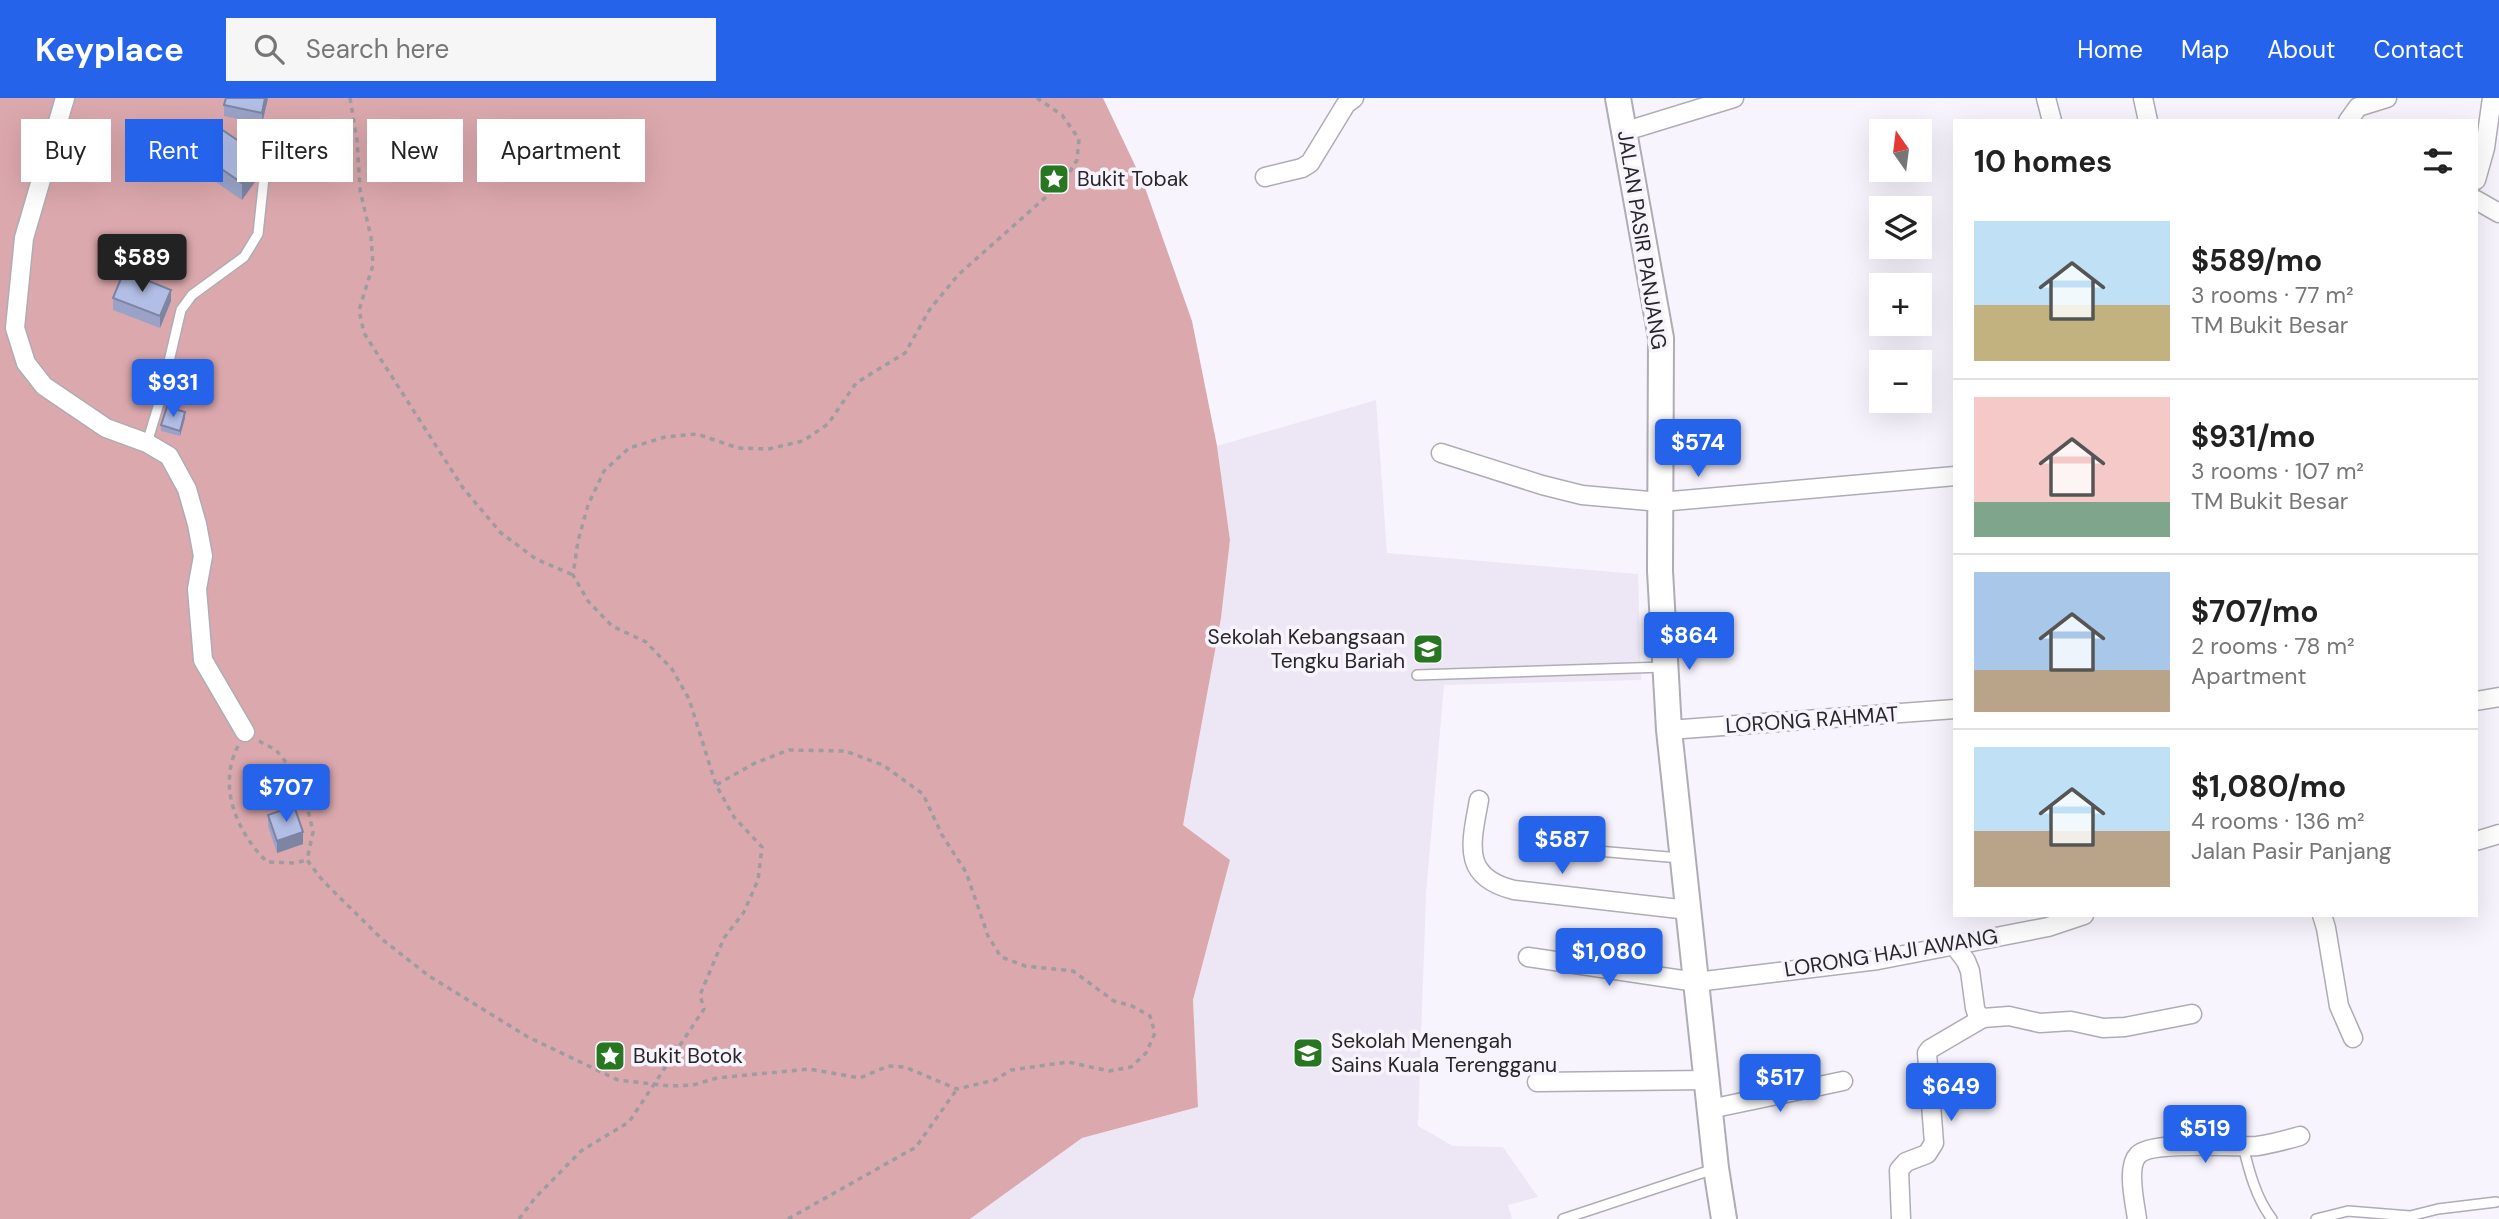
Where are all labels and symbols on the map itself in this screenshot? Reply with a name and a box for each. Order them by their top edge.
north arrow [1869,119,1932,182]
street label: JALAN PASIR PANJANG [1611,128,1673,352]
place icon: Bukit Tobak [1037,162,1071,196]
place label: Bukit Tobak [1077,165,1189,193]
pin: $589 [101,234,183,294]
pin: $931 [132,360,214,419]
pin: $574 [1657,420,1739,479]
pin: $864 [1648,612,1730,672]
place label: Sekolah Kebangsaan Tengku Bariah [1208,623,1405,675]
school or university icon: Sekolah Kebangsaan Tengku Bariah [1411,632,1445,666]
street label: LORONG RAHMAT [1725,700,1900,740]
pin: $707 [245,764,327,824]
pin: $587 [1521,816,1603,876]
street label: LORONG HAJI AWANG [1782,922,2000,984]
pin: $1,080 [1552,928,1666,988]
place label: Sekolah Menengah Sains Kuala Terengganu [1331,1027,1557,1079]
school or university icon: Sekolah Menengah Sains Kuala Terengganu [1291,1036,1325,1070]
place icon: Bukit Botok [593,1039,627,1073]
place label: Bukit Botok [633,1042,743,1070]
pin: $517 [1739,1054,1821,1114]
pin: $649 [1910,1063,1992,1123]
pin: $519 [2164,1105,2246,1165]

